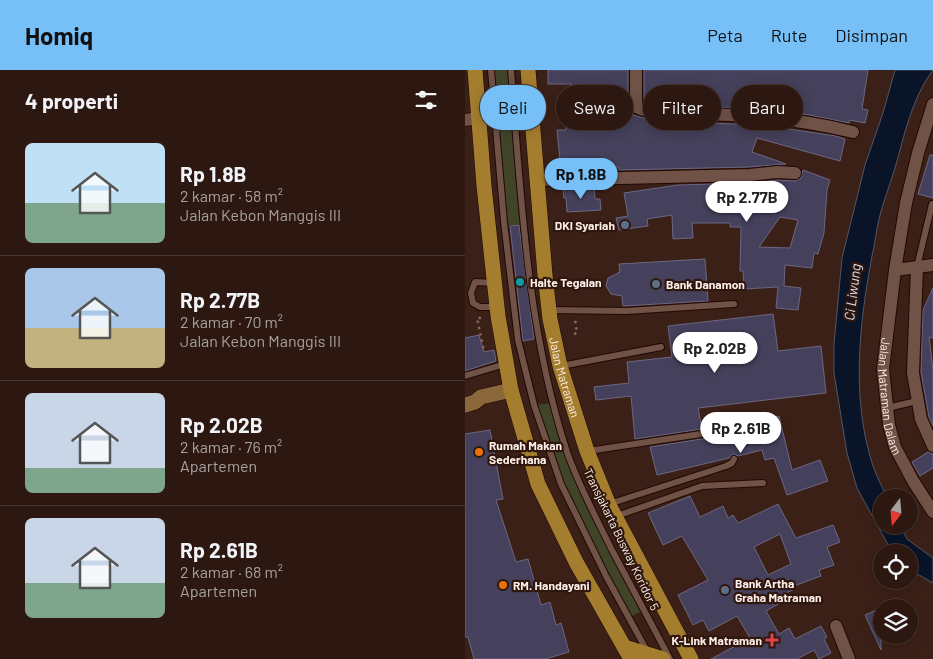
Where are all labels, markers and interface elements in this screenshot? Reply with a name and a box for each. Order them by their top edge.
text: Homiq [25,21,93,50]
text: Peta [707,24,743,46]
text: Rute [771,24,807,46]
text: Disimpan [835,24,908,46]
chip: Beli [480,85,546,130]
chip: Sewa [556,85,633,130]
chip: Filter [643,85,721,130]
chip: Baru [731,85,803,130]
icon: filters [412,86,440,114]
text: 4 properti [25,88,118,113]
pin: Rp 1.8B [535,158,627,200]
text: Rp 1.8B [180,161,247,186]
icon: home [65,163,125,223]
text: Rp 1.8B [556,164,606,183]
pin: Rp 2.77B [695,180,799,223]
text: 2 kamar · 58 m² [180,186,283,205]
text: Rp 2.77B [716,187,778,206]
text: Jalan Kebon Manggis III [180,205,341,224]
place label: DKI Syariah [555,218,615,232]
marker: DKI Syariah [619,219,631,231]
water label: Ci Liwung [840,263,864,321]
place label: Halte Tegalan [530,275,602,289]
marker: Halte Tegalan [514,276,526,288]
place label: Bank Danamon [666,277,745,291]
marker: Bank Danamon [650,278,662,290]
text: Rp 2.77B [180,287,260,312]
icon: home [65,288,125,348]
text: 2 kamar · 70 m² [180,312,283,331]
text: Jalan Kebon Manggis III [180,331,341,350]
pin: Rp 2.02B [663,332,767,374]
street label: Jalan Matraman [547,336,583,419]
street label: Jalan Matraman Dalam [876,337,905,457]
text: Rp 2.02B [684,338,746,357]
text: Rp 2.02B [180,412,263,437]
pin: Rp 2.61B [689,412,793,454]
icon: home [65,413,125,473]
text: Rp 2.61B [711,418,771,437]
text: 2 kamar · 76 m² [180,437,282,456]
place label: Rumah Makan Sederhana [489,438,562,466]
marker: Rumah Makan Sederhana [473,446,485,458]
text: Apartemen [180,456,257,475]
street label: Transjakarta Busway Koridor 5 [581,466,663,612]
north arrow [873,489,917,534]
map controls [873,489,918,644]
text: Rp 2.61B [180,537,258,562]
icon: home [65,538,125,598]
button: locate [873,544,918,589]
text: 2 kamar · 68 m² [180,562,283,581]
place label: Bank Artha Graha Matraman [735,576,822,604]
place label: RM. Handayani [513,578,590,592]
marker: RM. Handayani [497,579,509,591]
text: Apartemen [180,581,257,600]
marker: Bank Artha Graha Matraman [719,584,731,596]
button: layers [873,599,918,644]
place label: K-Link Matraman [672,633,762,647]
marker: K-Link Matraman [766,634,778,646]

